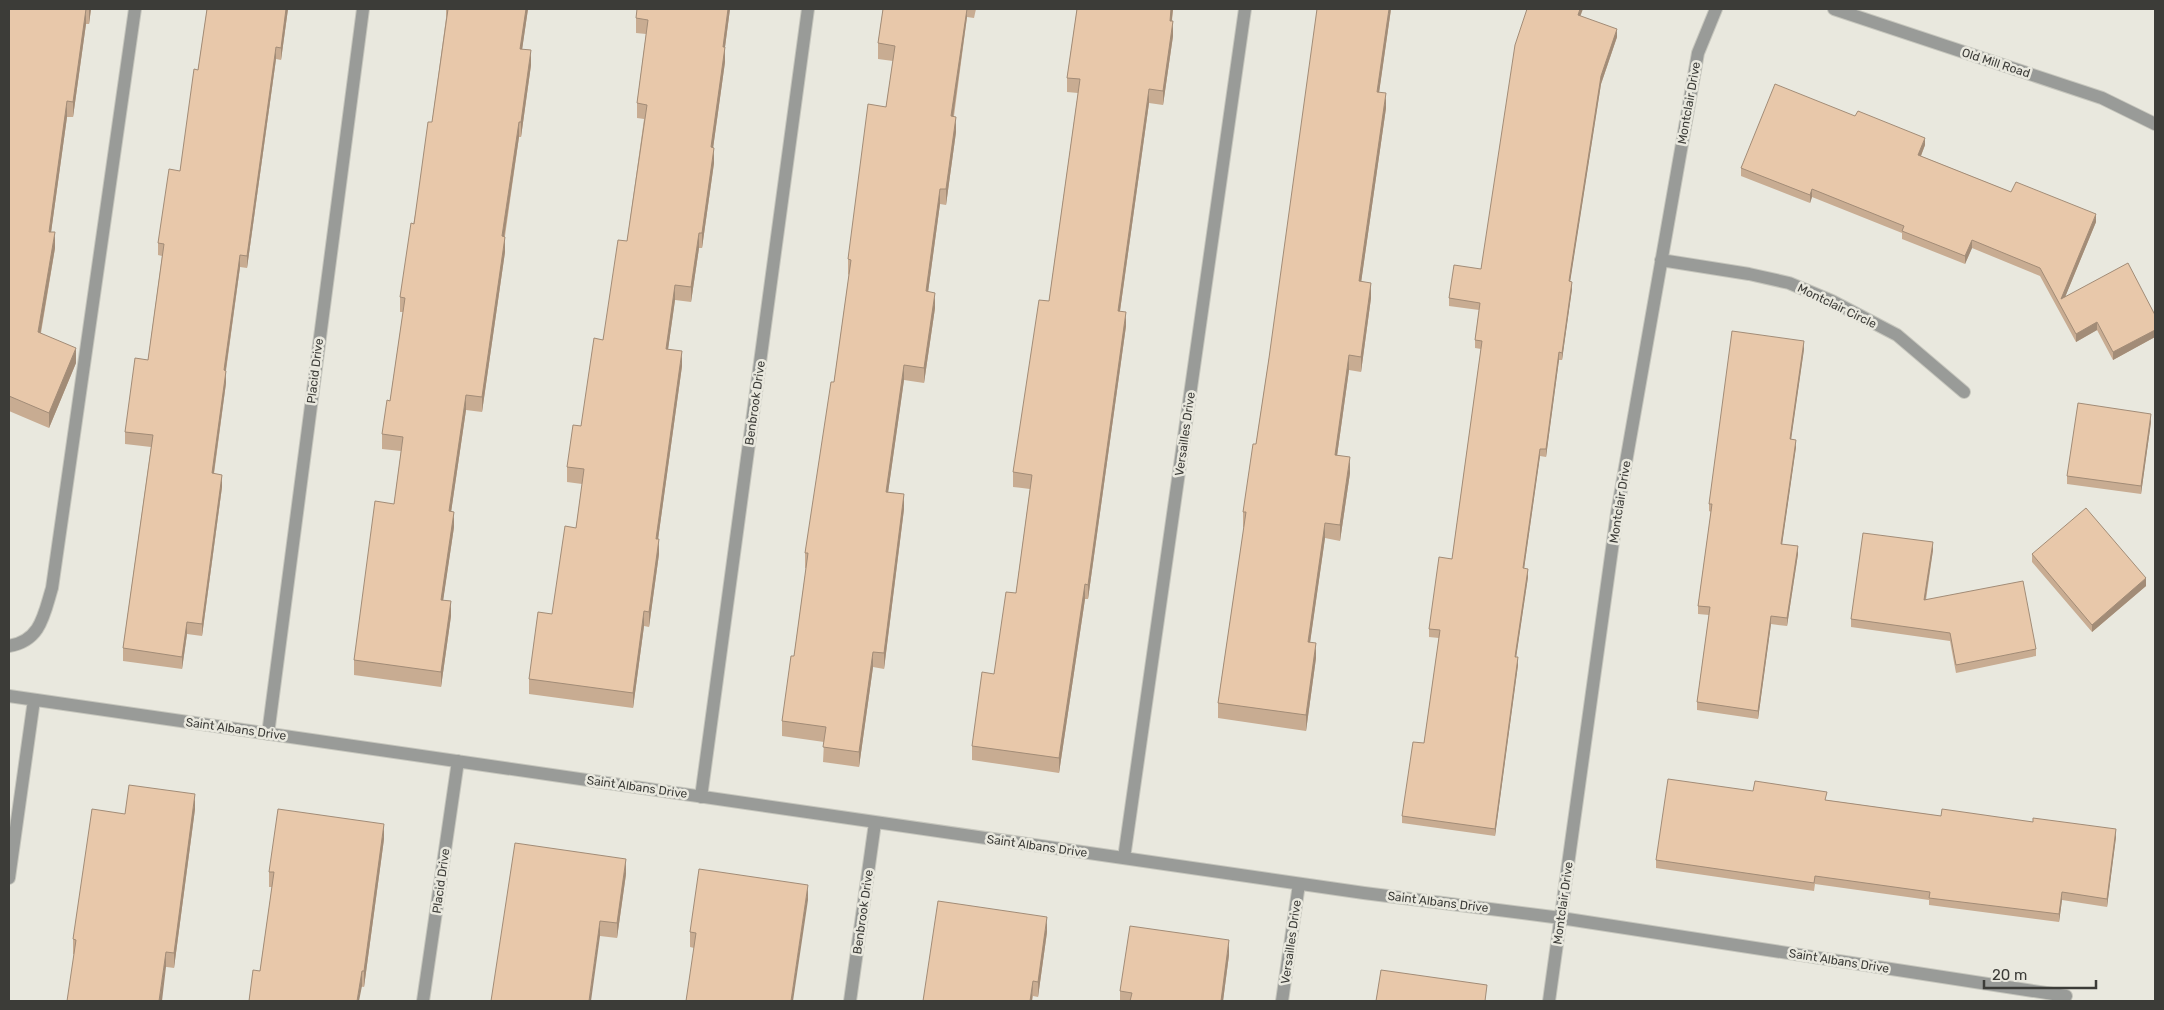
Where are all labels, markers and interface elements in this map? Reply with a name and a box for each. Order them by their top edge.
street label: Old Mill Road [1960,45,2032,81]
street label: Montclair Drive [1675,60,1703,145]
street label: Montclair Circle [1795,281,1879,331]
street label: Placid Drive [304,337,326,404]
street label: Benbrook Drive [742,360,768,446]
street label: Versailles Drive [1172,391,1198,477]
street label: Montclair Drive [1607,459,1633,544]
street label: Saint Albans Drive [185,715,287,743]
street label: Saint Albans Drive [586,773,688,801]
street label: Saint Albans Drive [986,832,1088,860]
street label: Placid Drive [429,847,453,915]
street label: Montclair Drive [1550,860,1576,945]
street label: Benbrook Drive [850,869,876,955]
street label: Saint Albans Drive [1387,889,1489,915]
street label: Versailles Drive [1278,899,1304,985]
street label: Saint Albans Drive [1788,946,1890,976]
scale bar [1984,958,2096,990]
text: 20 m [1992,966,2027,984]

